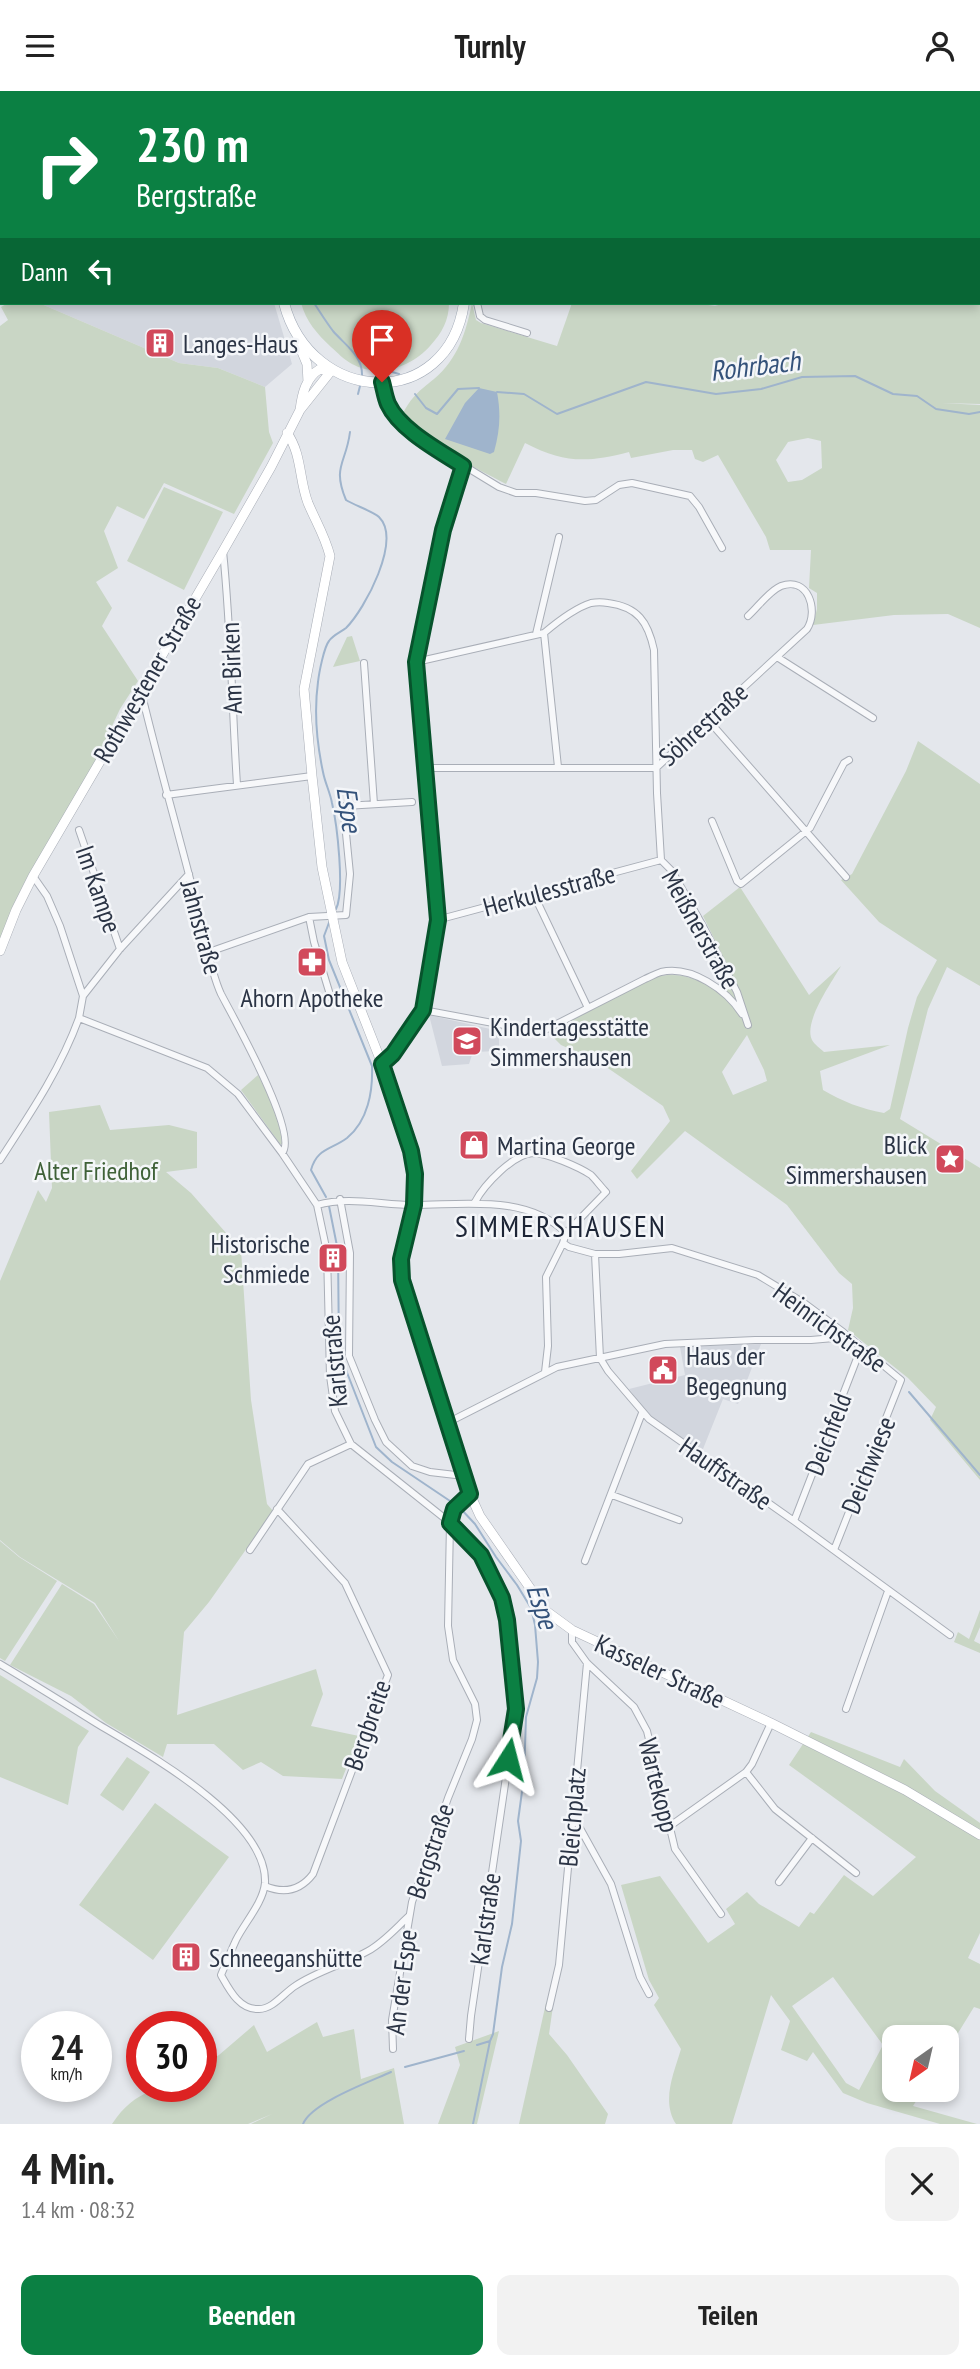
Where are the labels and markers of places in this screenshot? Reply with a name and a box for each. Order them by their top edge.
pin [352,310,412,382]
building icon: Langes-Haus [143,326,177,360]
place label: Langes-Haus [183,327,298,360]
pharmacy icon: Ahorn Apotheke [295,945,329,979]
place label: Ahorn Apotheke [240,981,384,1014]
place label: Kindertagesstätte Simmershausen [490,1010,649,1073]
school or university icon: Kindertagesstätte Simmershausen [450,1024,484,1058]
shop icon: Martina George [457,1128,491,1162]
place label: Blick Simmershausen [786,1128,927,1191]
place label: Martina George [497,1129,635,1162]
place icon: Blick Simmershausen [933,1142,967,1176]
place label: Historische Schmiede [210,1227,310,1290]
building icon: Historische Schmiede [316,1241,350,1275]
place label: Haus der Begegnung [686,1339,787,1402]
public building icon: Haus der Begegnung [646,1353,680,1387]
building icon: Schneeganshütte [169,1940,203,1974]
place label: Schneeganshütte [209,1941,363,1974]

